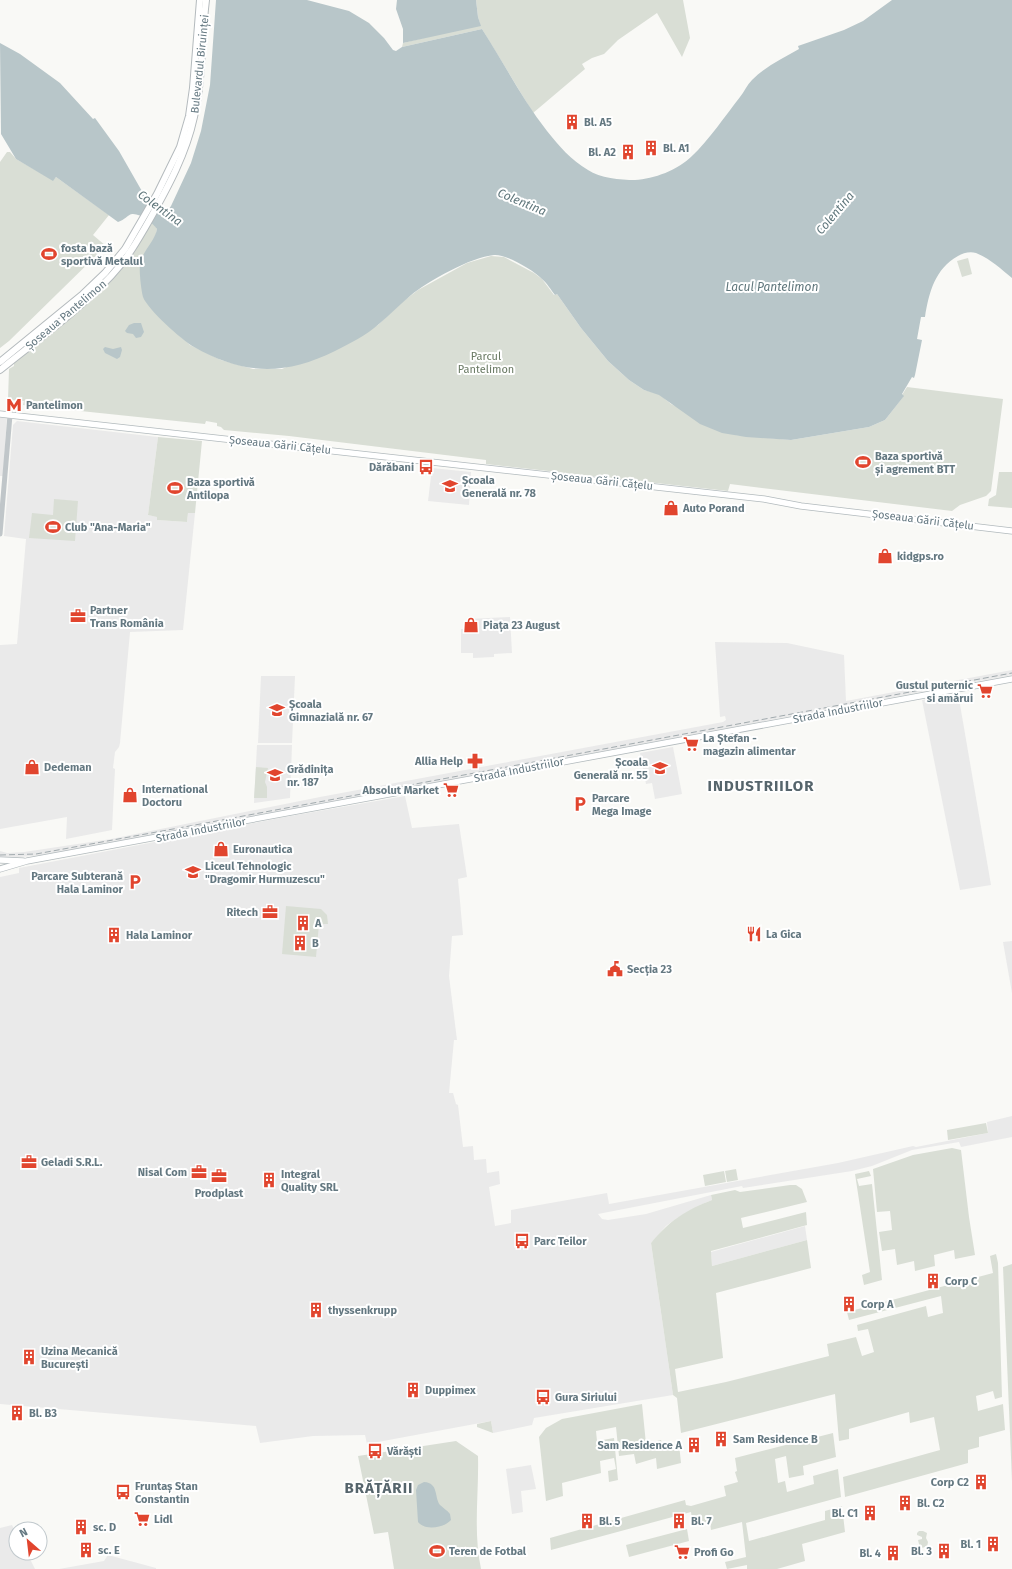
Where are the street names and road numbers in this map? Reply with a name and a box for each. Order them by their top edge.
street label: Bulevardul Biruinței [188,14,212,114]
street label: Șoseaua Pantelimon [23,277,109,353]
street label: Șoseaua Gării Cățelu [228,433,332,457]
street label: Șoseaua Gării Cățelu [550,469,654,493]
street label: Șoseaua Gării Cățelu [871,507,975,533]
street label: Strada Industriilor [792,696,885,726]
street label: Strada Industriilor [473,755,566,785]
street label: Strada Industriilor [155,815,248,845]

